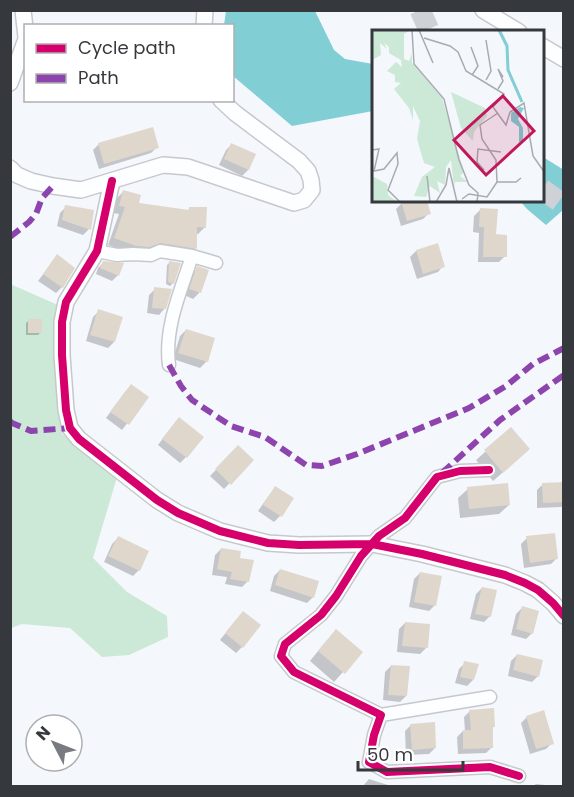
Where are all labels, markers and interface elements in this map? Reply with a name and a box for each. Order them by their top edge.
legend [24,24,234,102]
inset map [372,30,544,202]
text: Cycle path [78,35,176,60]
text: Path [78,65,119,90]
north arrow [24,713,84,773]
text: N [31,721,56,745]
scale bar [358,734,463,772]
text: 50 m [367,742,413,767]

